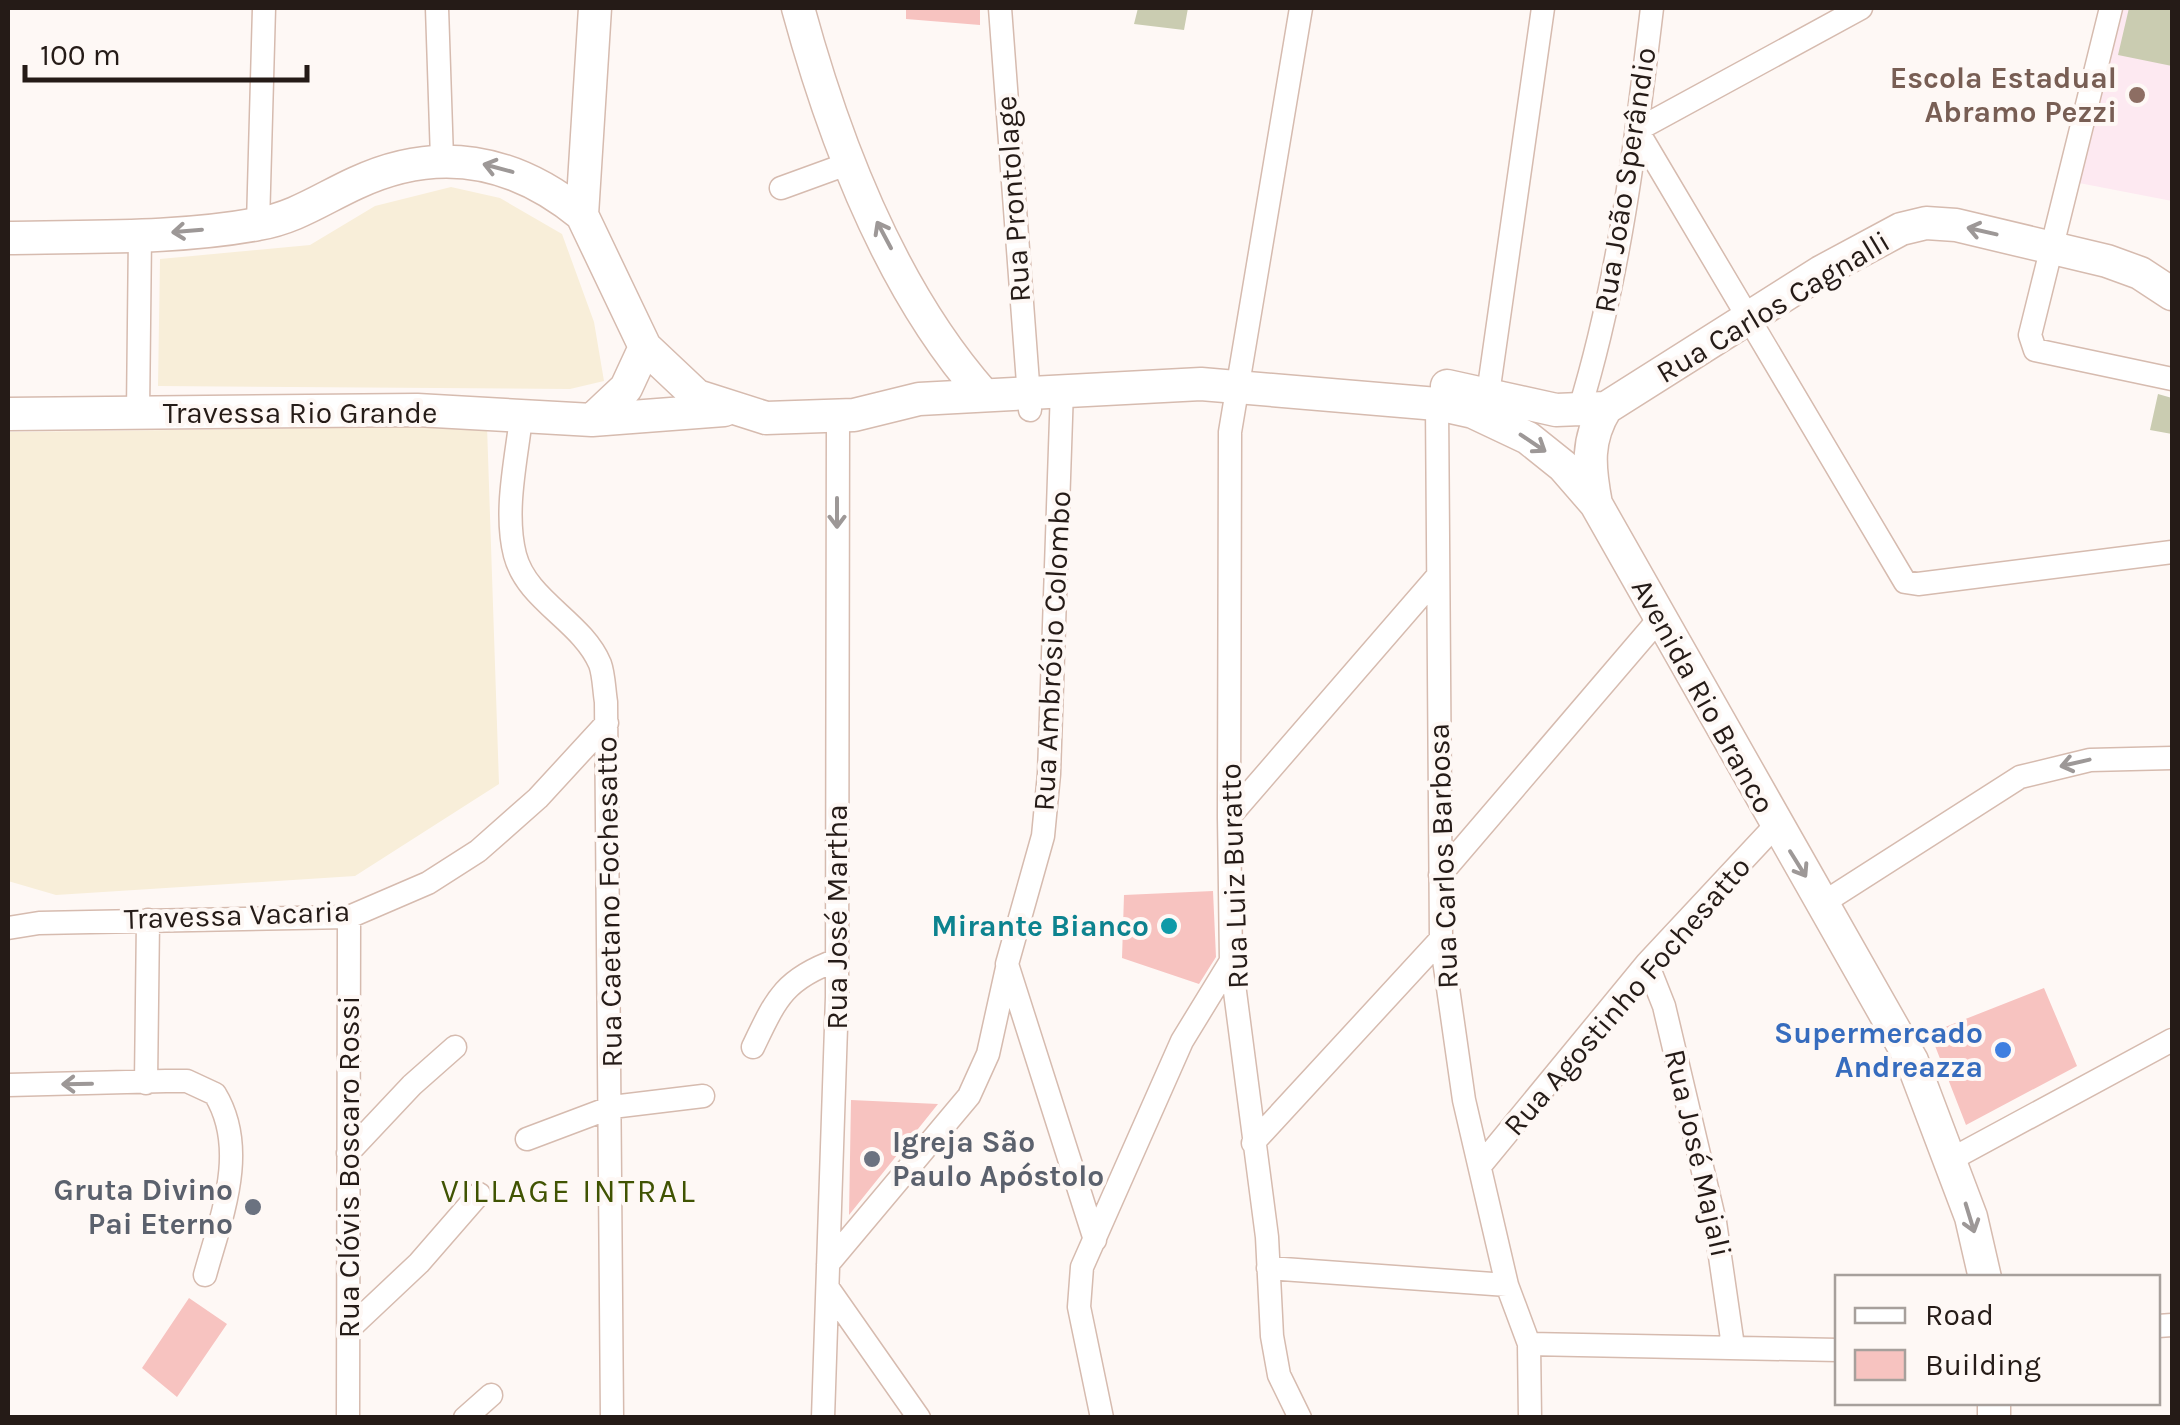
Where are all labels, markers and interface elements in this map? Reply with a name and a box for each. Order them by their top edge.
scale bar [25,20,308,82]
text: 100 m [40,37,121,73]
street label: Rua João Sperândio [1586,45,1664,315]
place label: Escola Estadual Abramo Pezzi [1890,60,2117,130]
marker: Escola Estadual Abramo Pezzi [2126,84,2148,106]
street label: Rua Prontolage [988,94,1038,304]
one-way arrow [482,158,514,177]
one-way arrow [171,221,203,240]
one-way arrow [873,221,893,251]
one-way arrow [1967,221,1999,239]
street label: Rua Carlos Cagnalli [1650,223,1896,391]
street label: Travessa Rio Grande [163,395,437,431]
one-way arrow [1519,432,1547,453]
street label: Rua Ambrósio Colombo [1026,490,1078,812]
one-way arrow [828,496,846,528]
street label: Avenida Rio Branco [1624,573,1782,819]
street label: Rua Carlos Barbosa [1420,722,1466,990]
street label: Rua Caetano Fochesatto [588,736,630,1068]
one-way arrow [2060,755,2092,774]
street label: Rua Luiz Buratto [1212,763,1256,989]
street label: Rua José Martha [819,804,855,1030]
street label: Rua Agostinho Fochesatto [1496,849,1758,1143]
one-way arrow [1788,849,1809,878]
street label: Travessa Vacaria [123,893,351,937]
place label: Mirante Bianco [931,908,1149,944]
marker: Mirante Bianco [1158,915,1180,937]
street label: Rua Clóvis Boscaro Rossi [331,996,367,1338]
place label: Supermercado Andreazza [1774,1015,1983,1085]
marker: Supermercado Andreazza [1992,1039,2014,1061]
street label: Rua José Majali [1657,1046,1739,1260]
one-way arrow [61,1074,94,1094]
place label: Igreja São Paulo Apóstolo [892,1124,1104,1194]
marker: Igreja São Paulo Apóstolo [861,1148,883,1170]
place label: Gruta Divino Pai Eterno [54,1172,233,1242]
district label: VILLAGE INTRAL [441,1173,697,1210]
marker: Gruta Divino Pai Eterno [242,1196,264,1218]
one-way arrow [1962,1201,1980,1233]
legend [1835,1275,2160,1405]
text: Road [1925,1297,1994,1333]
text: Building [1925,1347,2041,1383]

